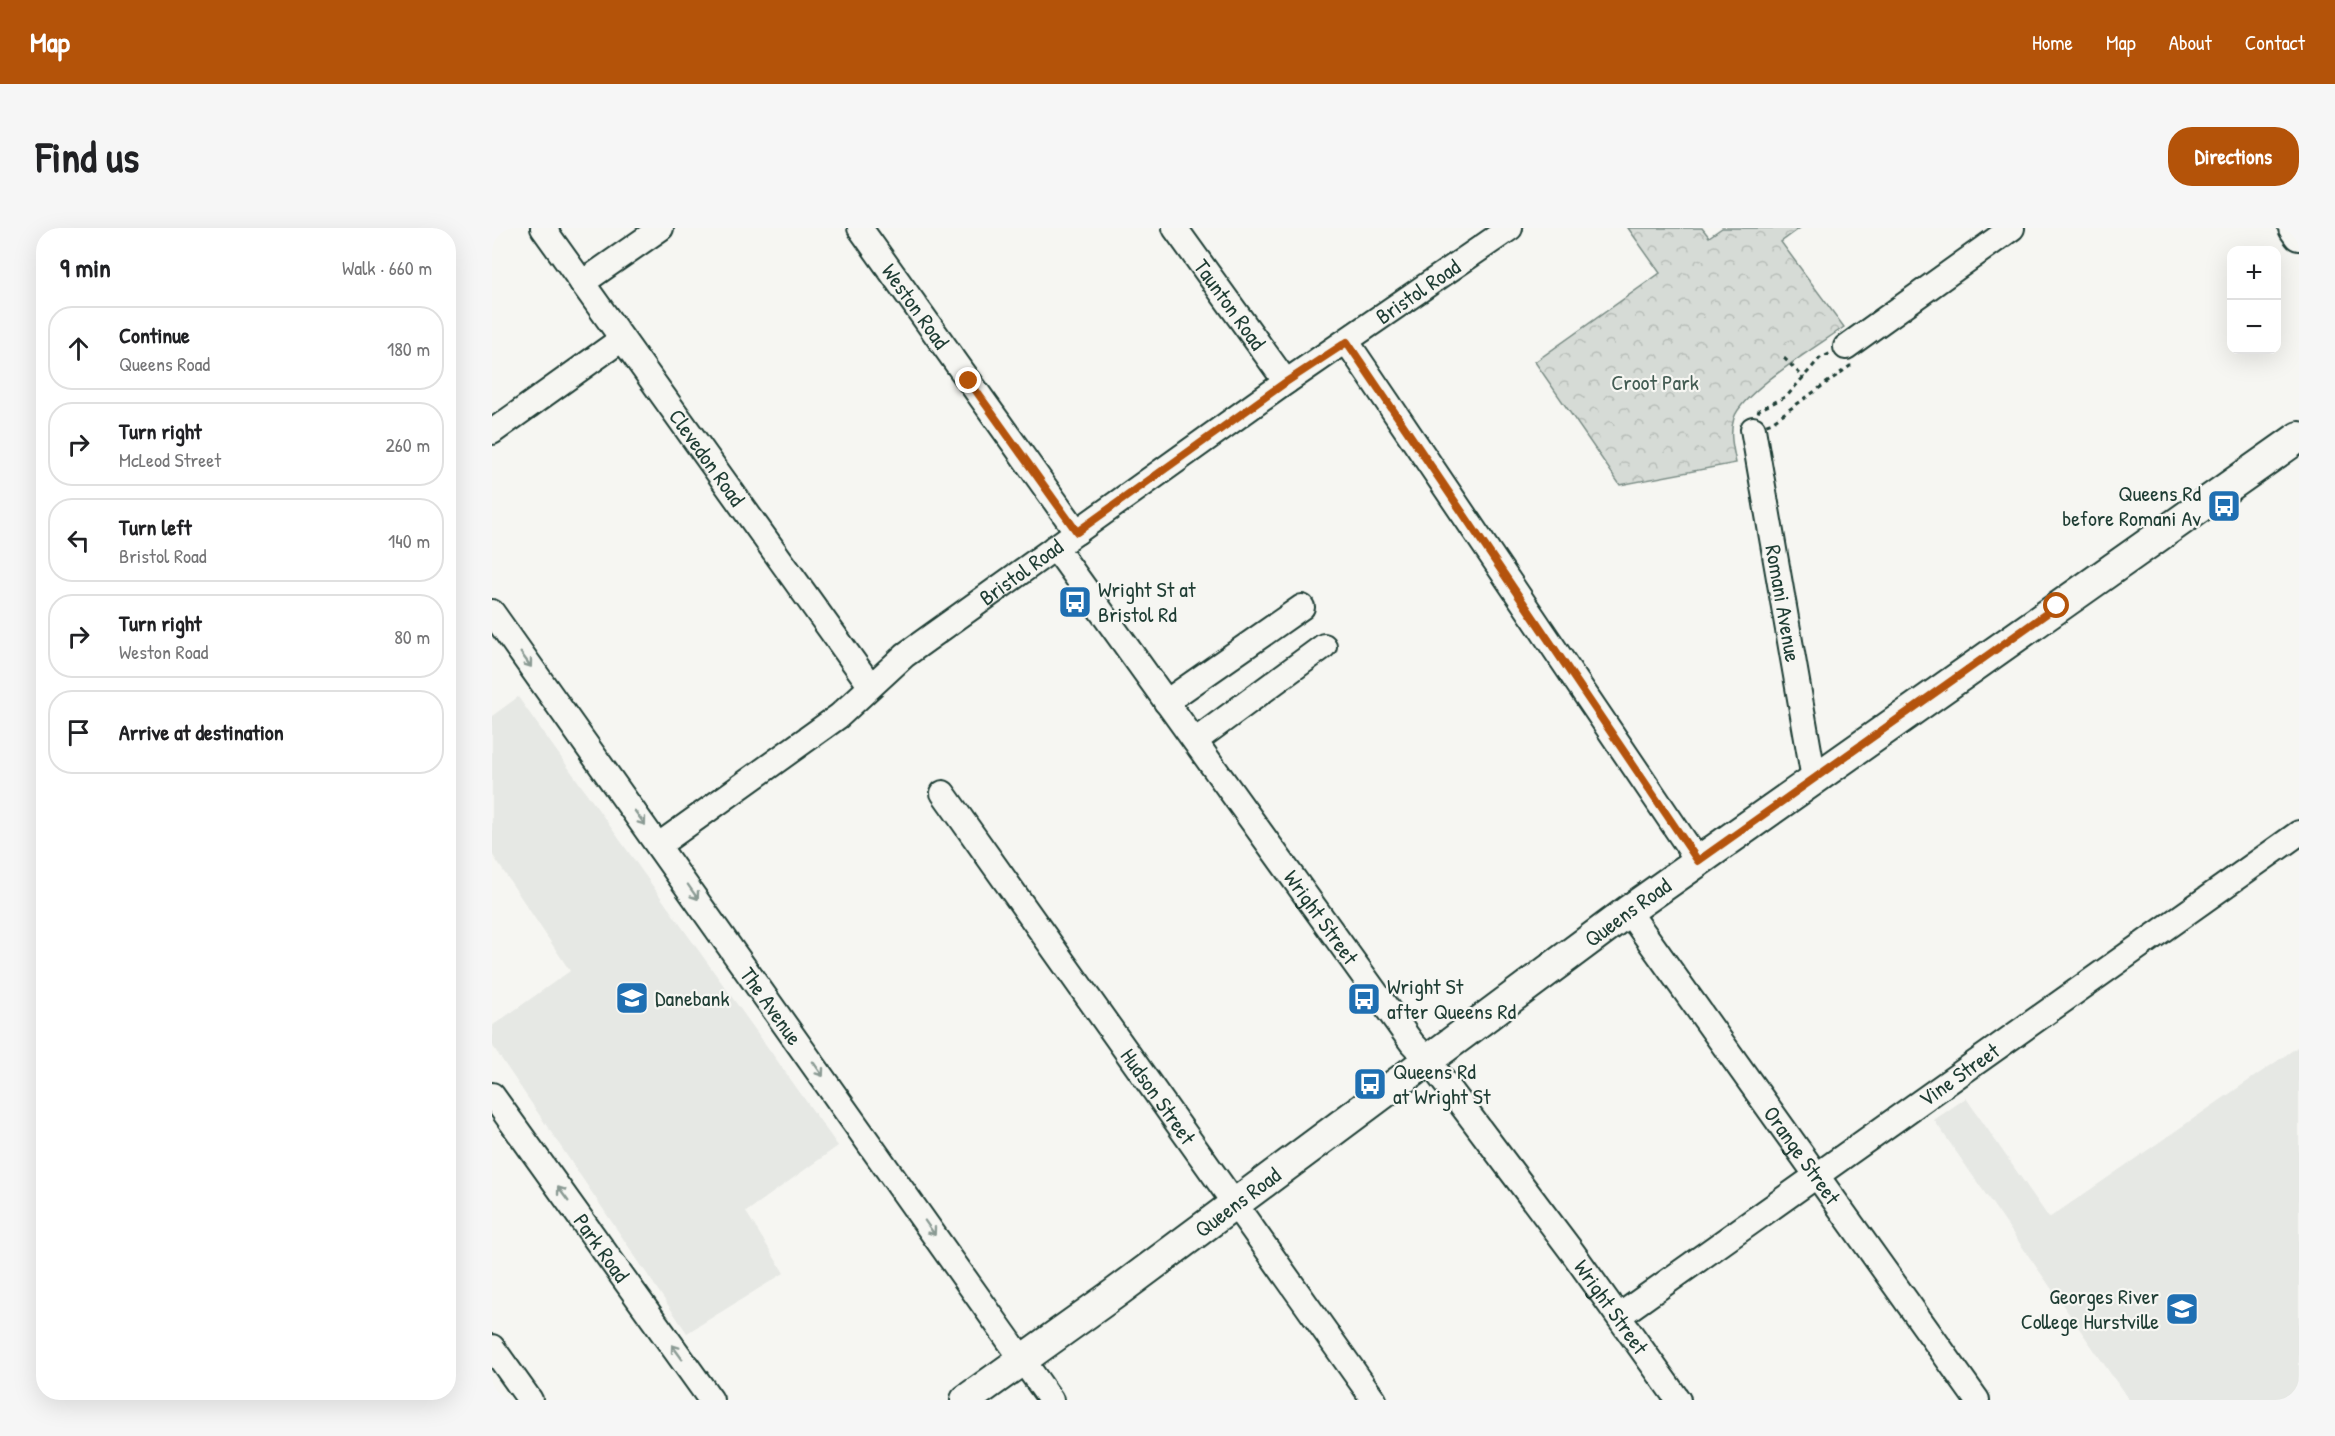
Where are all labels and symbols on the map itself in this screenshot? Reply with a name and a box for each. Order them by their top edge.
street label: Bristol Road [1370,251,1466,331]
street label: Taunton Road [1187,253,1273,356]
street label: Weston Road [875,257,957,355]
route end [955,367,981,393]
park label: Croot Park [1611,367,1699,397]
street label: Clevedon Road [662,403,752,512]
place label: Queens Rd before Romani Av [2062,478,2201,533]
bus stop icon: Queens Rd before Romani Av [2206,488,2242,524]
street label: Bristol Road [973,531,1069,612]
street label: Romani Avenue [1758,543,1808,664]
place label: Wright St at Bristol Rd [1098,574,1196,629]
bus stop icon: Wright St at Bristol Rd [1057,584,1093,620]
route start [2043,592,2069,618]
one-way arrow [520,651,532,667]
one-way arrow [634,809,646,825]
street label: Wright Street [1277,864,1366,971]
street label: Queens Road [1578,870,1677,954]
one-way arrow [687,884,699,900]
street label: The Avenue [733,961,810,1051]
place label: Wright St after Queens Rd [1387,971,1517,1026]
school or university icon: Danebank [614,980,650,1016]
bus stop icon: Wright St after Queens Rd [1346,981,1382,1017]
place label: Danebank [655,983,730,1013]
street label: Vine Street [1913,1035,2006,1113]
street label: Hudson Street [1114,1042,1203,1151]
place label: Queens Rd at Wright St [1393,1056,1491,1111]
one-way arrow [812,1060,824,1077]
bus stop icon: Queens Rd at Wright St [1352,1066,1388,1102]
street label: Orange Street [1757,1100,1848,1211]
street label: Queens Road [1188,1160,1287,1244]
one-way arrow [557,1186,569,1203]
street label: Park Road [567,1207,637,1288]
one-way arrow [924,1220,936,1236]
street label: Wright Street [1567,1253,1656,1361]
place label: Georges River College Hurstville [2021,1281,2160,1336]
school or university icon: Georges River College Hurstville [2164,1291,2200,1327]
one-way arrow [671,1345,683,1361]

